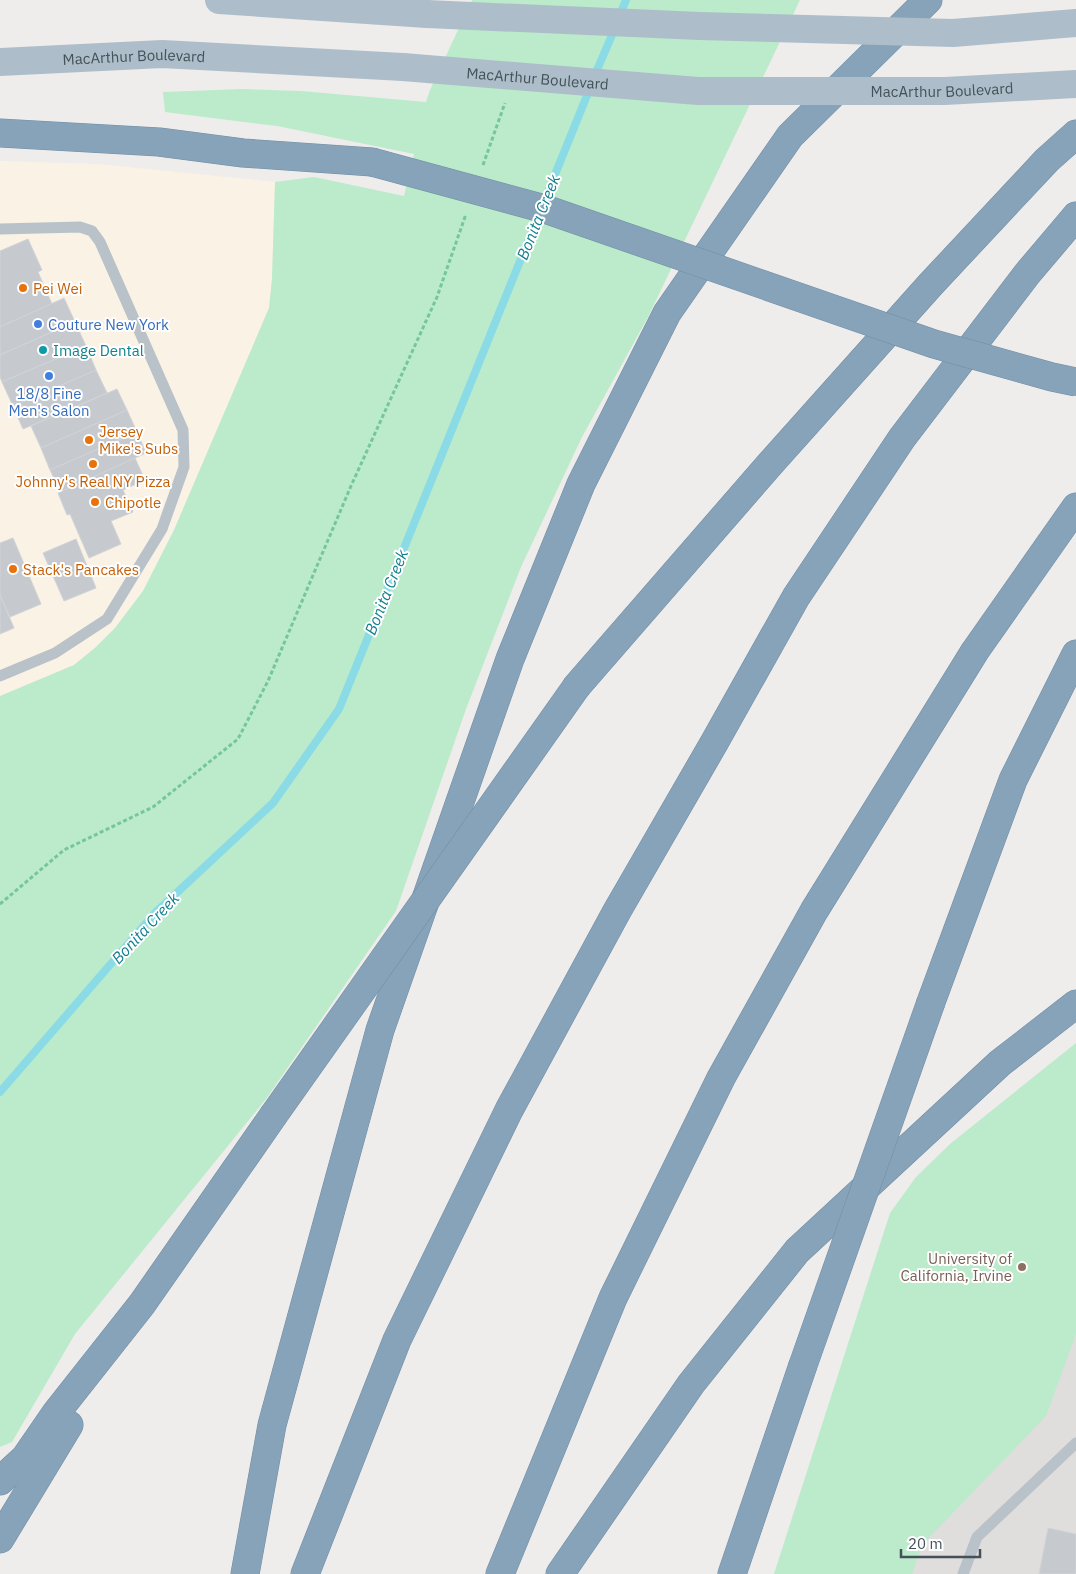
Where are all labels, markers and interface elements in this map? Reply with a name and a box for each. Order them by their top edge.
street label: MacArthur Boulevard [62,44,206,68]
street label: MacArthur Boulevard [466,63,609,93]
street label: MacArthur Boulevard [871,78,1014,101]
water label: Bonita Creek [512,171,564,263]
place label: Pei Wei [33,279,82,298]
marker: Pei Wei [17,282,29,294]
place label: Couture New York [48,315,169,334]
marker: Couture New York [32,318,44,330]
place label: Image Dental [53,341,144,360]
marker: Image Dental [37,344,49,356]
marker: 18/8 Fine Men's Salon [43,370,55,382]
place label: 18/8 Fine Men's Salon [9,384,89,420]
place label: Jersey Mike's Subs [99,422,178,458]
marker: Jersey Mike's Subs [83,434,95,446]
marker: Johnny's Real NY Pizza [87,458,99,470]
place label: Johnny's Real NY Pizza [16,472,170,491]
place label: Chipotle [105,493,161,512]
marker: Chipotle [89,496,101,508]
water label: Bonita Creek [360,546,412,638]
place label: Stack's Pancakes [23,560,139,579]
marker: Stack's Pancakes [7,563,19,575]
water label: Bonita Creek [107,888,184,968]
place label: University of California, Irvine [901,1249,1012,1285]
marker: University of California, Irvine [1016,1261,1028,1273]
scale bar [901,1526,980,1558]
text: 20 m [908,1534,943,1553]

